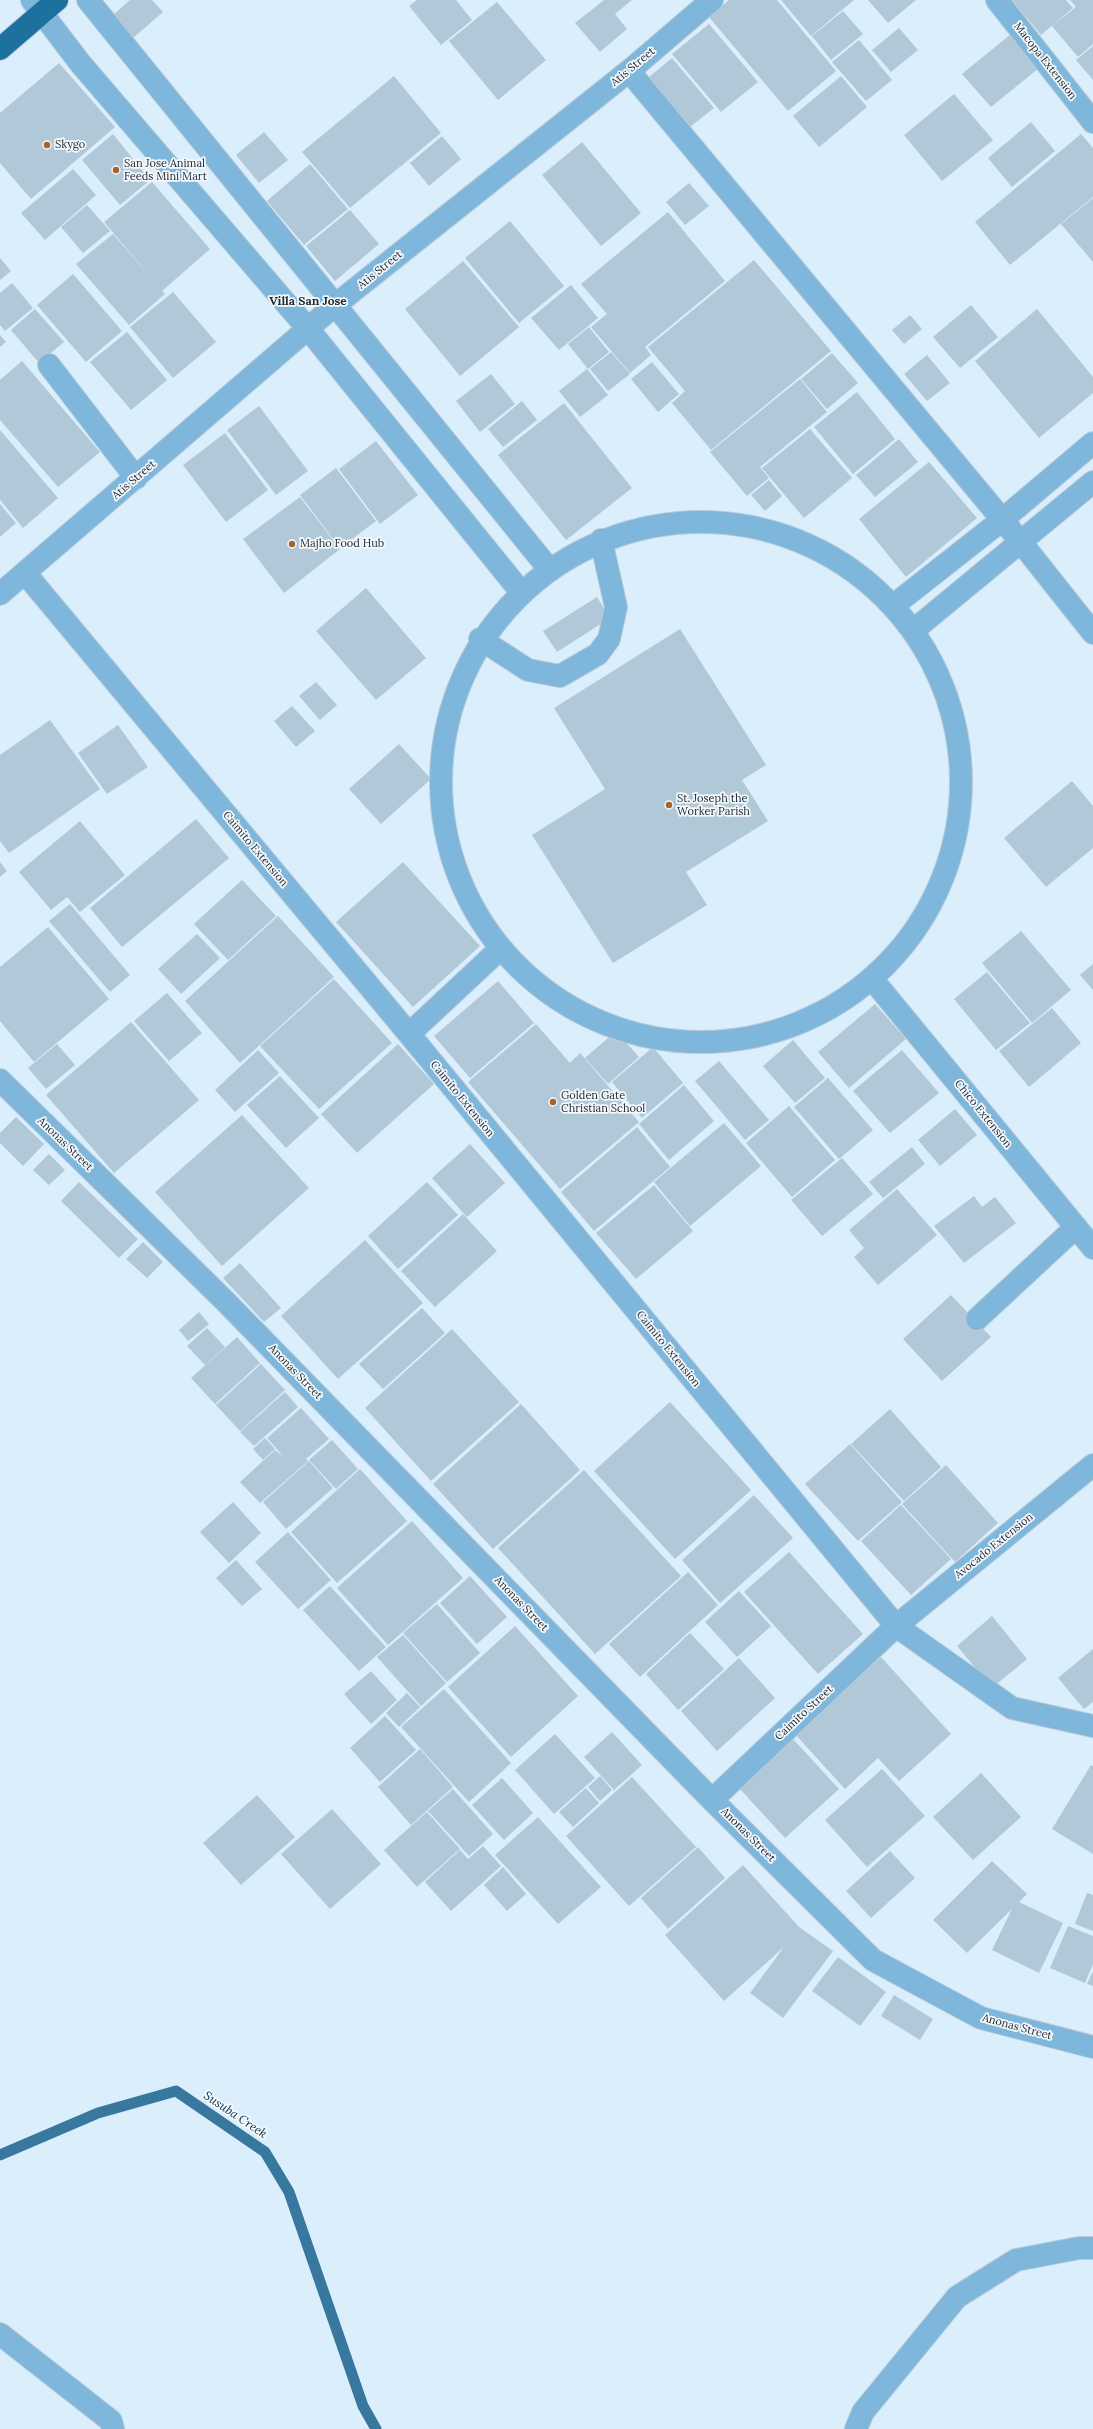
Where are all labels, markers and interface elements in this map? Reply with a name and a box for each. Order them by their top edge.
street label: Macopa Extension [1011,20,1079,102]
street label: Atis Street [608,45,658,89]
place label: Skygo [55,138,85,152]
marker: Skygo [42,140,52,150]
place label: San Jose Animal Feeds Mini Mart [124,157,207,183]
marker: San Jose Animal Feeds Mini Mart [111,165,121,175]
street label: Atis Street [355,248,405,292]
district label: Villa San Jose [269,295,347,309]
street label: Atis Street [110,458,158,502]
place label: Majho Food Hub [300,537,384,551]
marker: Majho Food Hub [287,539,297,549]
place label: St. Joseph the Worker Parish [677,792,750,818]
marker: St. Joseph the Worker Parish [664,800,674,810]
street label: Caimito Extension [220,809,290,889]
street label: Caimito Extension [427,1058,497,1140]
street label: Chico Extension [952,1077,1014,1151]
place label: Golden Gate Christian School [561,1089,645,1115]
marker: Golden Gate Christian School [548,1097,558,1107]
street label: Anonas Street [35,1114,95,1174]
street label: Caimito Extension [633,1308,703,1390]
street label: Anonas Street [265,1342,325,1402]
street label: Avocado Extension [952,1510,1036,1582]
street label: Anonas Street [491,1574,551,1634]
street label: Caimito Street [772,1683,836,1743]
street label: Anonas Street [718,1805,778,1865]
street label: Anonas Street [981,2011,1053,2043]
water label: Susuba Creek [201,2089,269,2141]

